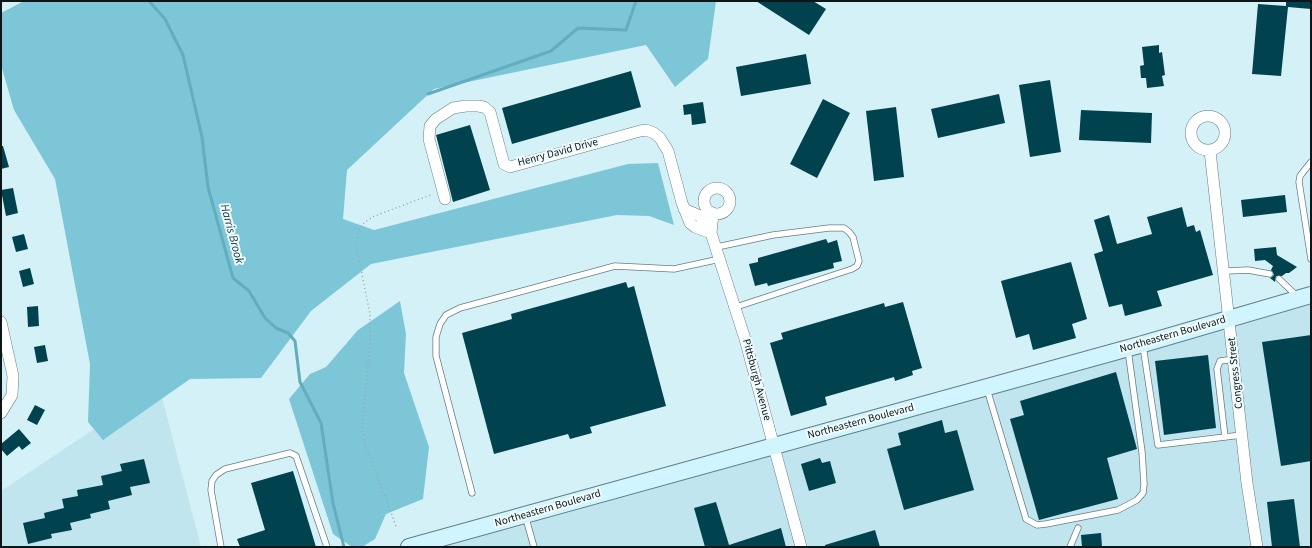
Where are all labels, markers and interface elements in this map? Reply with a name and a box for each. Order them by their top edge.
street label: Henry David Drive [517,136,599,170]
water label: Harris Brook [216,203,246,265]
street label: Northeastern Boulevard [1118,314,1228,356]
street label: Congress Street [1226,337,1246,409]
street label: Pittsburgh Avenue [739,338,773,422]
street label: Northeastern Boulevard [806,401,916,443]
street label: Northeastern Boulevard [493,488,603,530]

